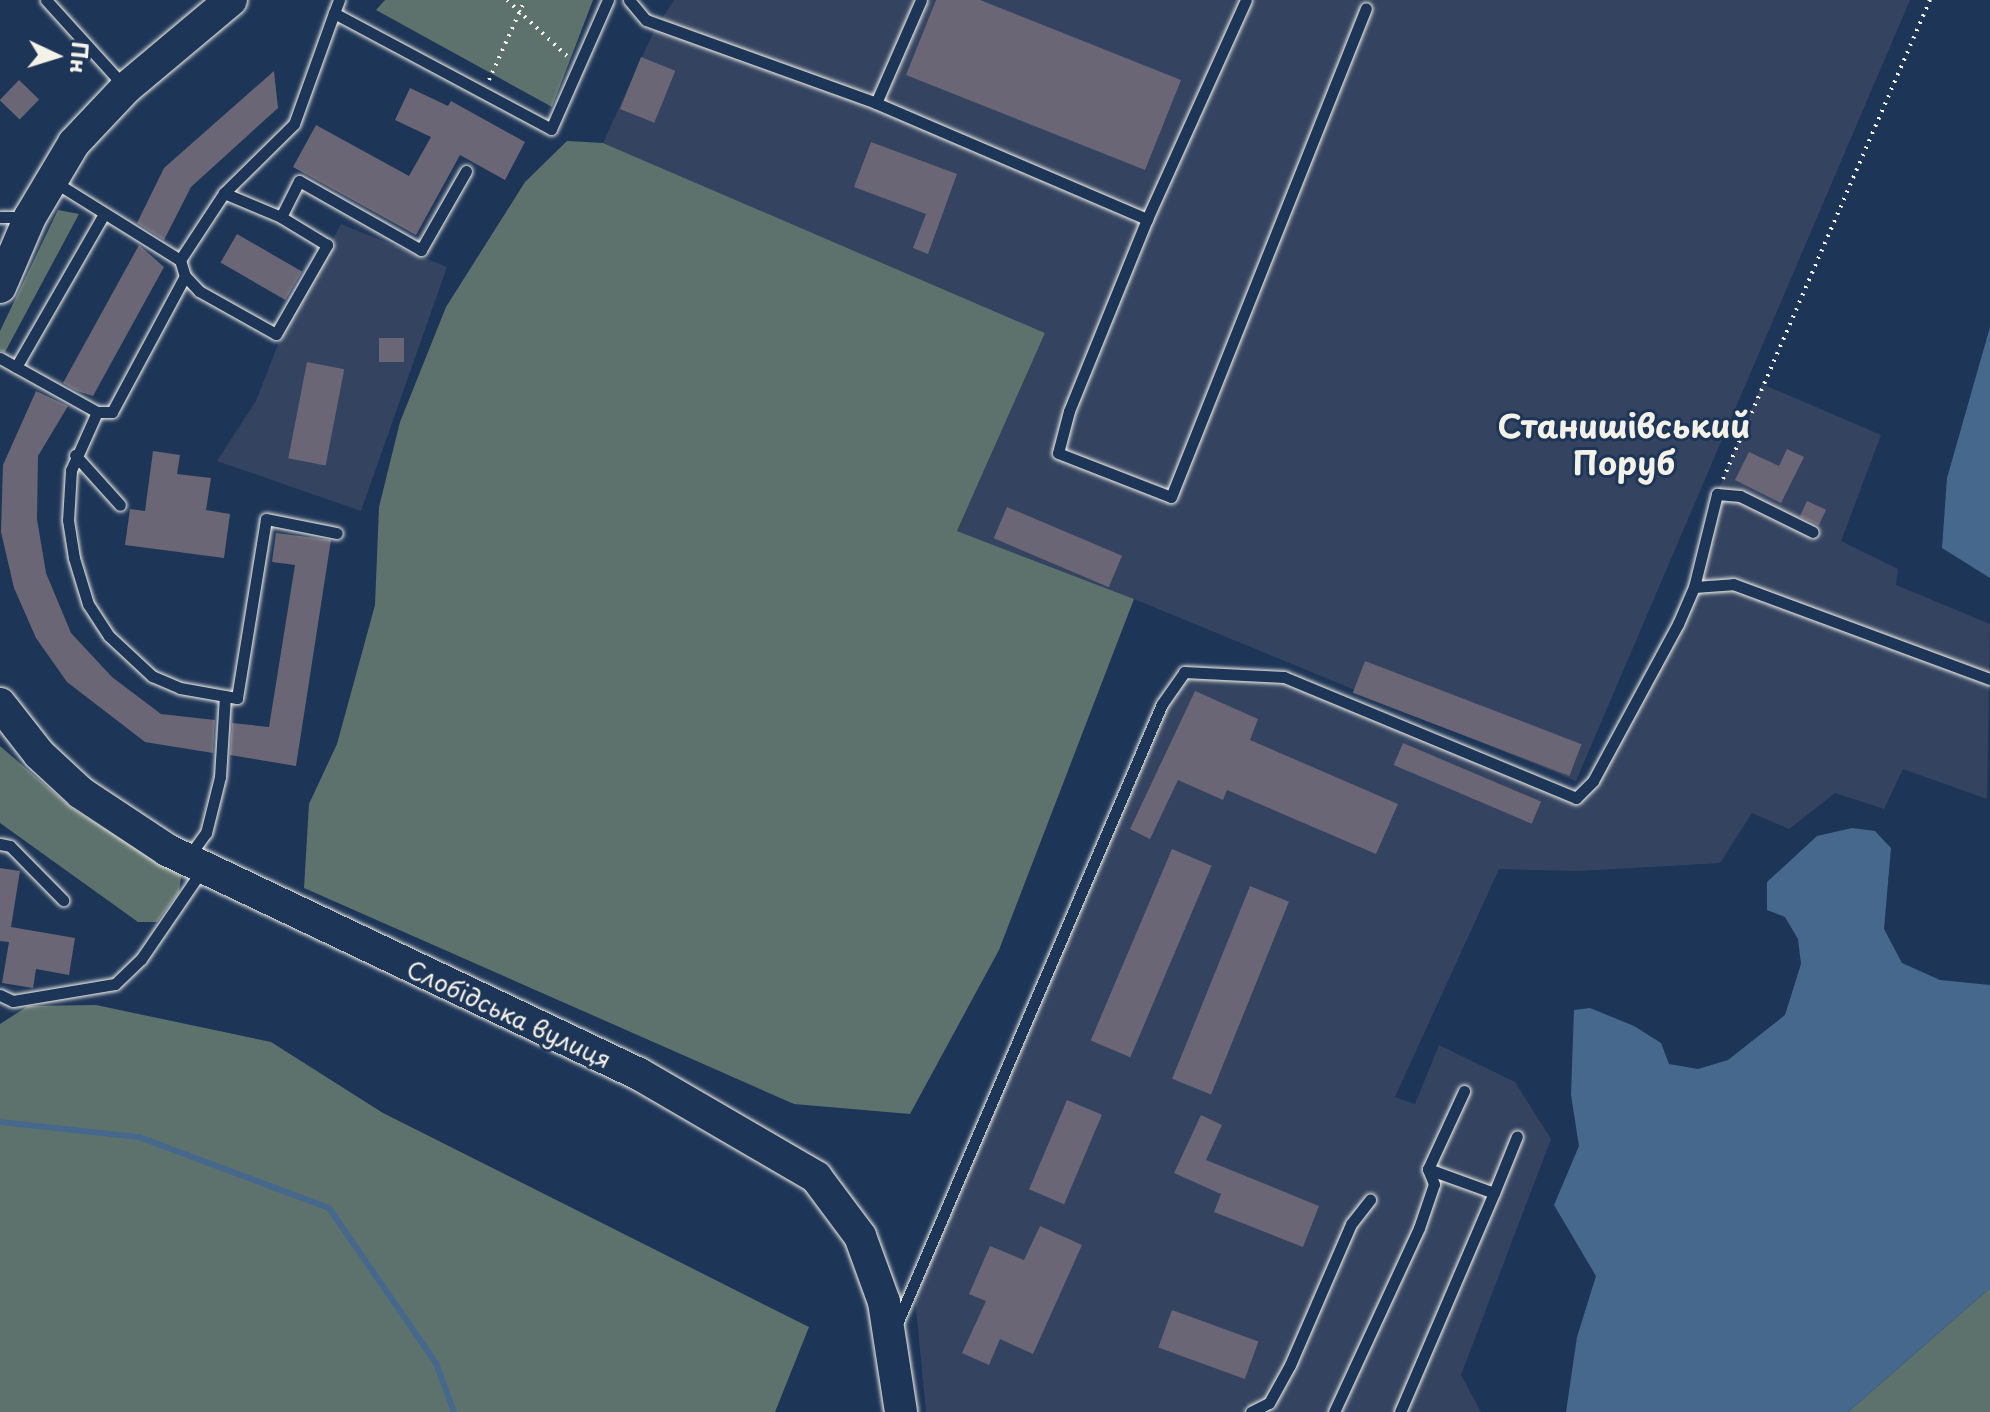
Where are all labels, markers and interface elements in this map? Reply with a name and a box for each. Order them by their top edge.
north arrow [16,16,96,96]
text: Пн [63,41,98,75]
district label: Станишівський Поруб [1498,407,1750,482]
street label: Слобідська вулиця [402,954,616,1074]

